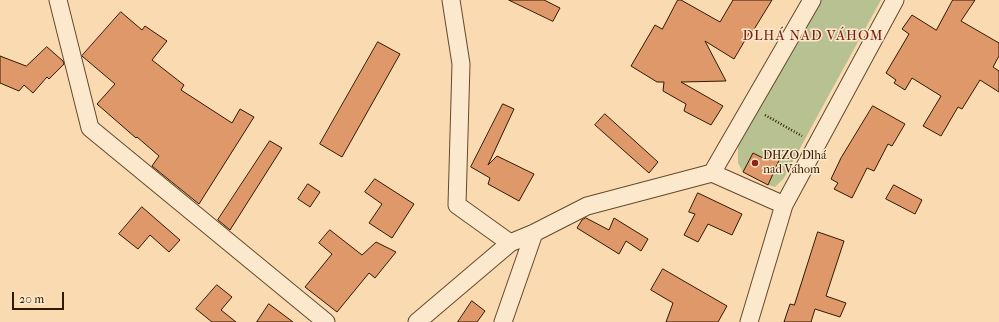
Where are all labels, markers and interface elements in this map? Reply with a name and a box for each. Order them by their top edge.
district label: DLHÁ NAD VÁHOM [742,29,884,45]
place label: DHZO Dlhá nad Váhom [763,149,826,177]
marker: DHZO Dlhá nad Váhom [750,158,760,168]
scale bar [14,284,66,310]
text: 20 m [19,292,44,306]

